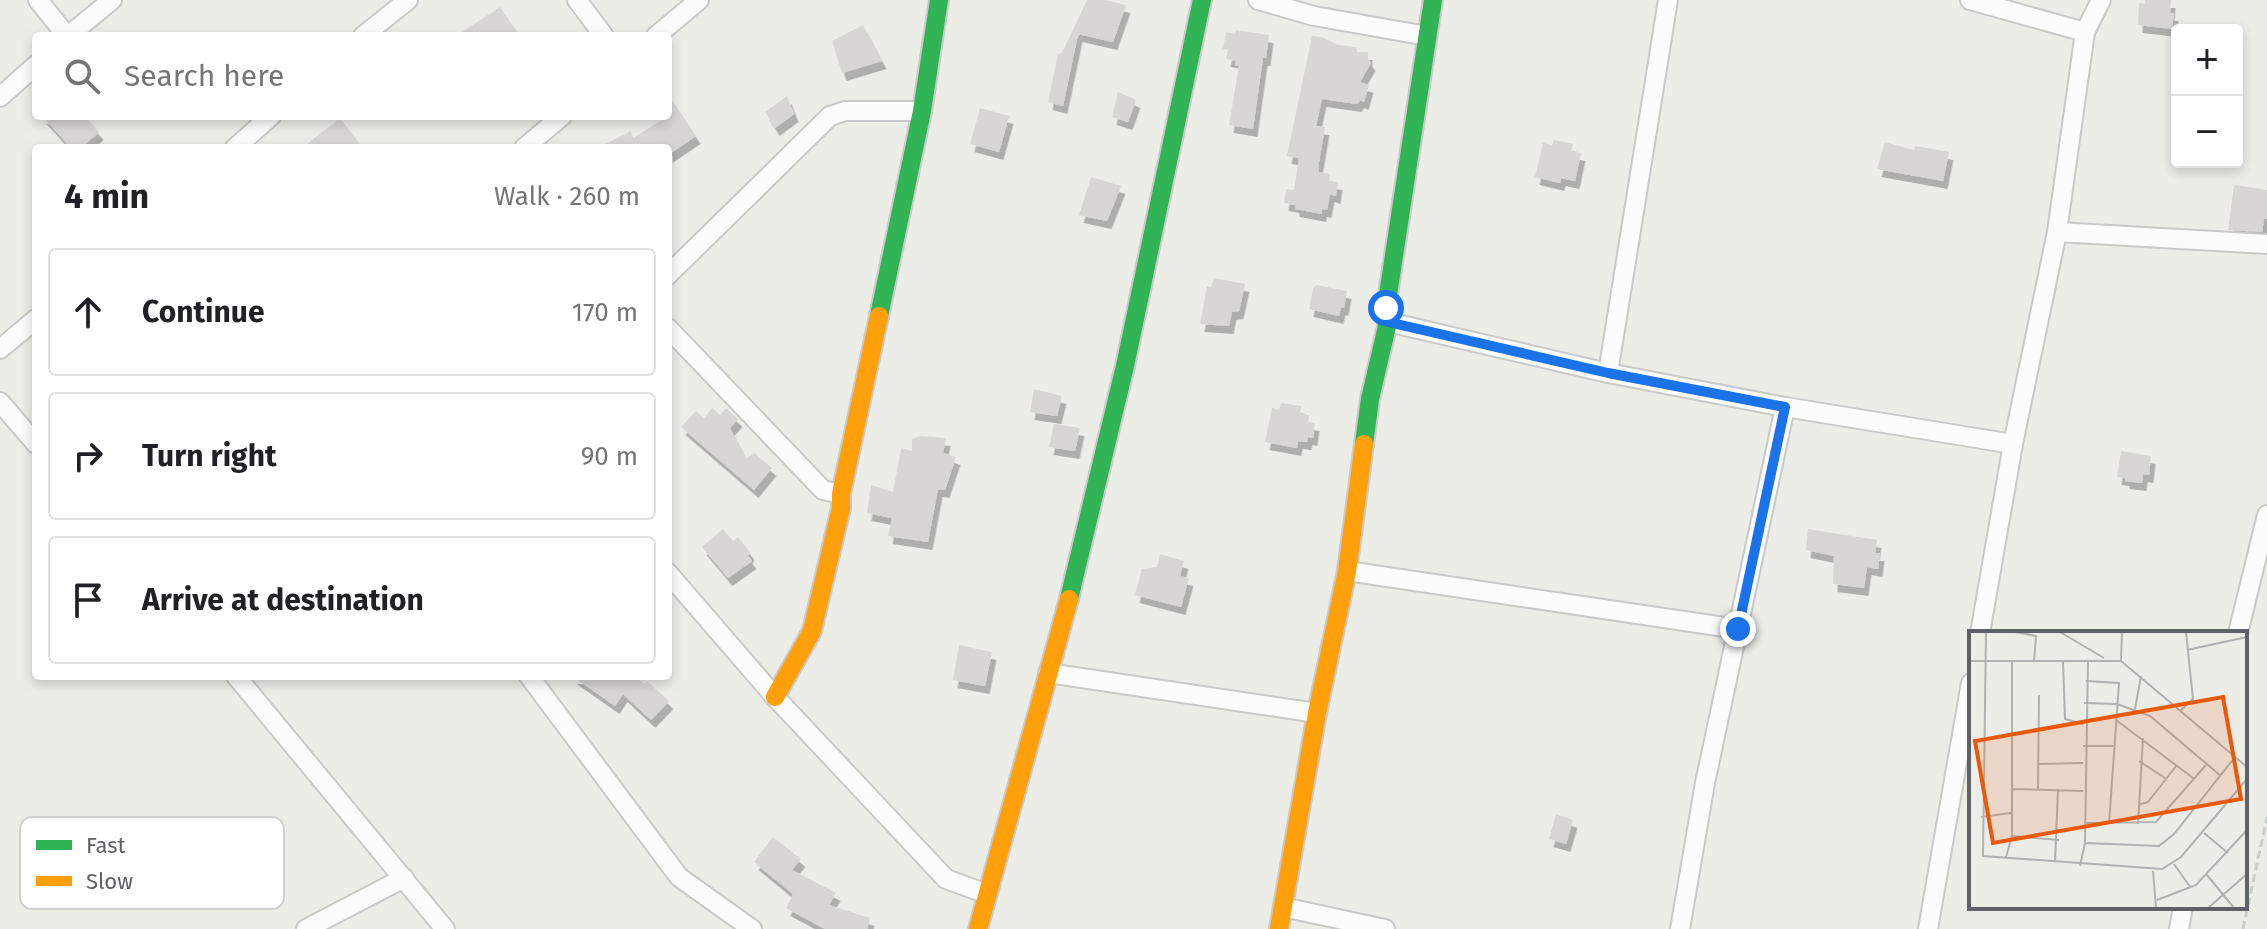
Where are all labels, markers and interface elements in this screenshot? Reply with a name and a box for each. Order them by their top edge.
map controls [2171,24,2243,168]
button: + [2171,24,2243,96]
search box [32,32,672,120]
icon: search [60,54,104,98]
text: Search here [124,58,284,94]
button: − [2171,96,2243,168]
text: 4 min [64,176,149,217]
text: Walk · 260 m [494,181,640,212]
icon: ahead [66,290,110,334]
route start [1368,290,1404,326]
text: Continue [142,294,265,330]
text: 170 m [572,297,638,328]
icon: right [66,434,110,478]
text: Turn right [142,438,277,474]
text: 90 m [581,441,638,472]
icon: arrive [66,578,110,622]
text: Arrive at destination [142,582,424,618]
route end [1720,611,1756,647]
inset map [1969,631,2247,909]
legend [20,817,284,909]
text: Fast [86,832,126,859]
text: Slow [86,868,133,895]

